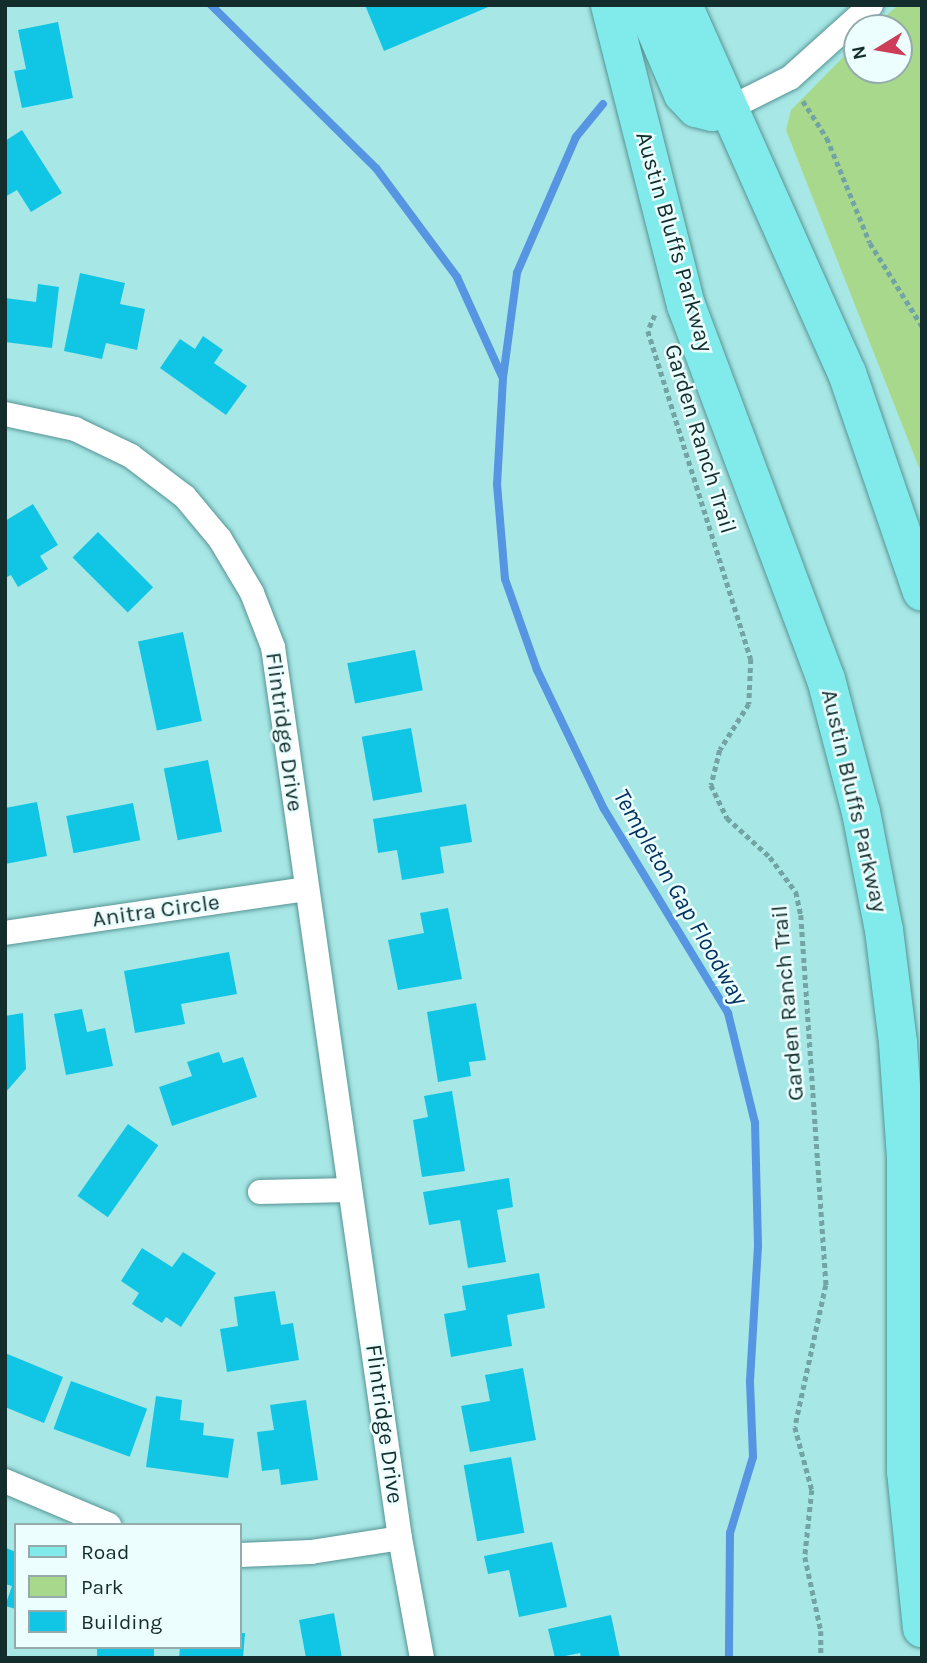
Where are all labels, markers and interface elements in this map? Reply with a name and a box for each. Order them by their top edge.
north arrow [843,14,913,84]
text: N [847,44,871,61]
street label: Austin Bluffs Parkway [629,129,719,355]
street label: Garden Ranch Trail [658,341,742,537]
street label: Flintridge Drive [259,651,309,813]
street label: Austin Bluffs Parkway [815,687,893,915]
water label: Templeton Gap Floodway [606,784,754,1010]
street label: Anitra Circle [90,888,222,934]
street label: Garden Ranch Trail [766,904,810,1102]
street label: Flintridge Drive [359,1343,409,1505]
legend [14,1523,242,1649]
text: Road [81,1540,129,1564]
text: Park [81,1575,124,1599]
text: Building [81,1610,162,1634]

